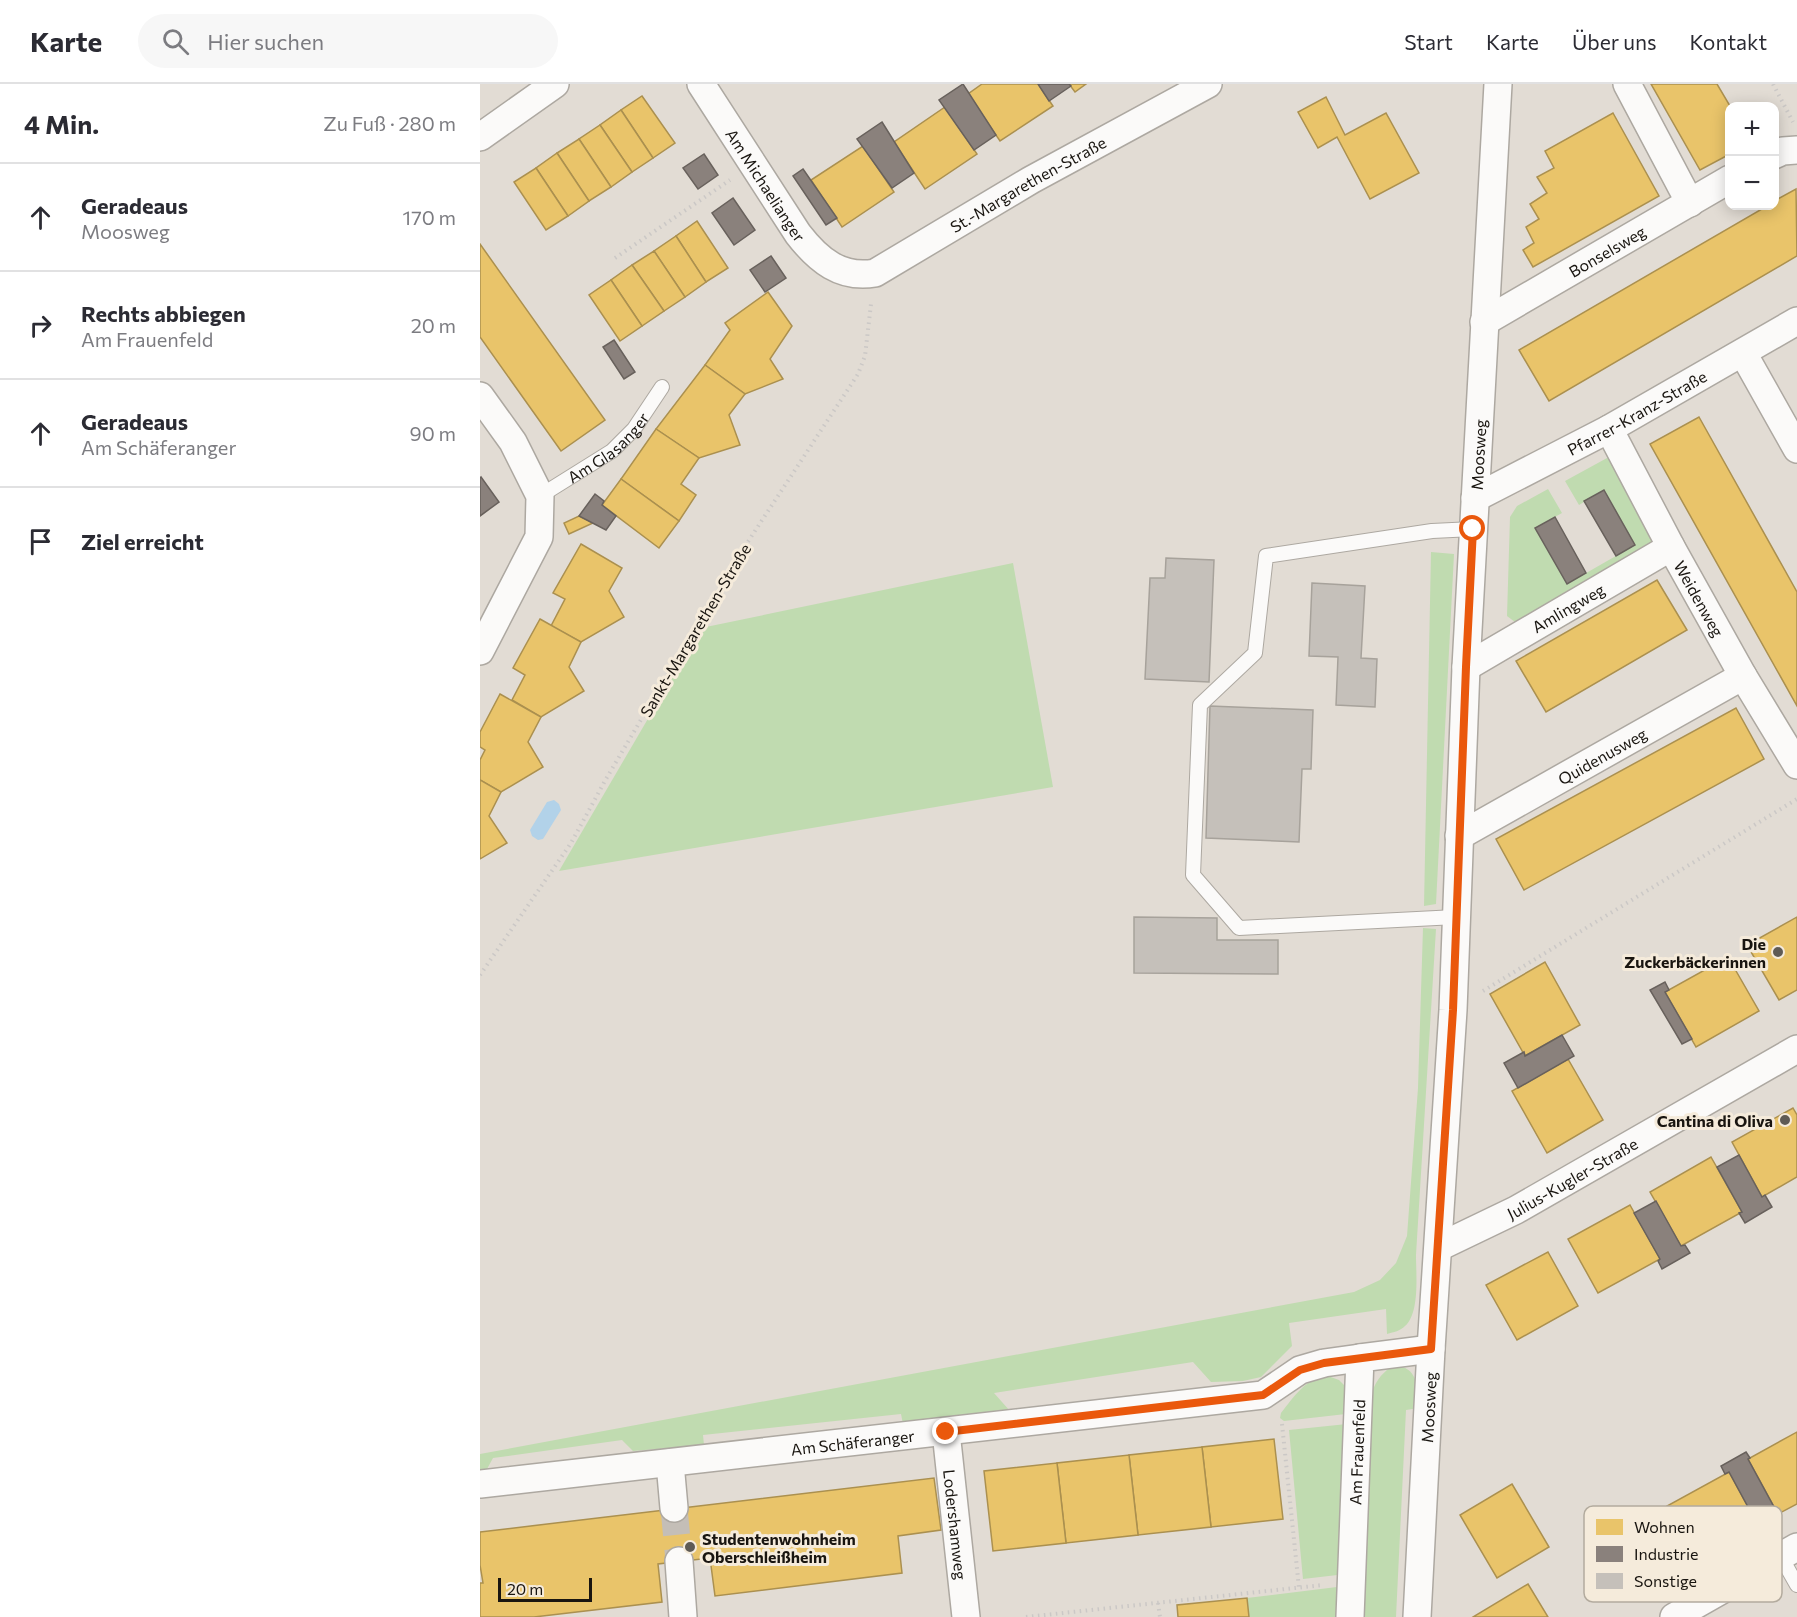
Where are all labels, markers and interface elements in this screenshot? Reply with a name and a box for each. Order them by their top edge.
search box [138,14,558,68]
text: Karte [30,24,102,58]
icon: search [159,25,192,58]
text: Hier suchen [207,28,324,55]
text: Start [1404,29,1453,54]
text: Karte [1486,29,1539,54]
text: Über uns [1572,29,1656,54]
text: Kontakt [1689,29,1767,54]
map controls [1725,102,1779,210]
button: + [1725,102,1779,156]
text: 4 Min. [24,108,99,139]
text: Zu Fuß · 280 m [323,111,456,135]
street label: Am Michaelianger [723,125,810,246]
street label: St.-Margarethen-Straße [946,132,1109,236]
button: − [1725,156,1779,210]
text: Geradeaus [81,192,188,219]
icon: ahead [24,201,57,234]
text: 170 m [403,205,456,229]
text: Moosweg [81,219,170,243]
street label: Bonselsweg [1565,221,1649,280]
text: Rechts abbiegen [81,300,246,327]
icon: right [24,309,57,342]
text: 20 m [411,313,456,337]
text: Am Frauenfeld [81,327,213,351]
street label: Pfarrer-Kranz-Straße [1564,366,1710,459]
text: Geradeaus [81,408,188,435]
street label: Am Glasanger [564,408,652,486]
icon: ahead [24,417,57,450]
street label: Moosweg [1466,418,1489,491]
text: 90 m [410,421,456,445]
text: Am Schäferanger [81,435,236,459]
route start [1459,515,1485,541]
icon: arrive [24,525,57,558]
text: Ziel erreicht [81,528,204,555]
street label: Sankt-Margarethen-Straße [636,540,754,720]
street label: Weidenweg [1671,557,1729,640]
street label: Amlingweg [1528,579,1608,636]
street label: Quidenusweg [1554,723,1650,788]
place label: Die Zuckerbäckerinnen [1624,934,1766,971]
marker: Die Zuckerbäckerinnen [1771,945,1785,959]
place label: Cantina di Oliva [1657,1111,1773,1130]
marker: Cantina di Oliva [1778,1113,1792,1127]
street label: Julius-Kugler-Straße [1504,1133,1641,1222]
street label: Moosweg [1417,1371,1439,1443]
street label: Am Frauenfeld [1345,1399,1368,1505]
route end [932,1418,958,1444]
street label: Am Schäferanger [790,1425,916,1458]
street label: Lodershamweg [941,1468,971,1581]
legend [1584,1506,1782,1602]
text: Wohnen [1634,1517,1695,1536]
place label: Studentenwohnheim Oberschleißheim [702,1529,856,1566]
marker: Studentenwohnheim Oberschleißheim [683,1540,697,1554]
text: Industrie [1634,1544,1699,1563]
text: Sonstige [1634,1571,1697,1590]
scale bar [498,1575,592,1602]
text: 20 m [507,1579,543,1598]

